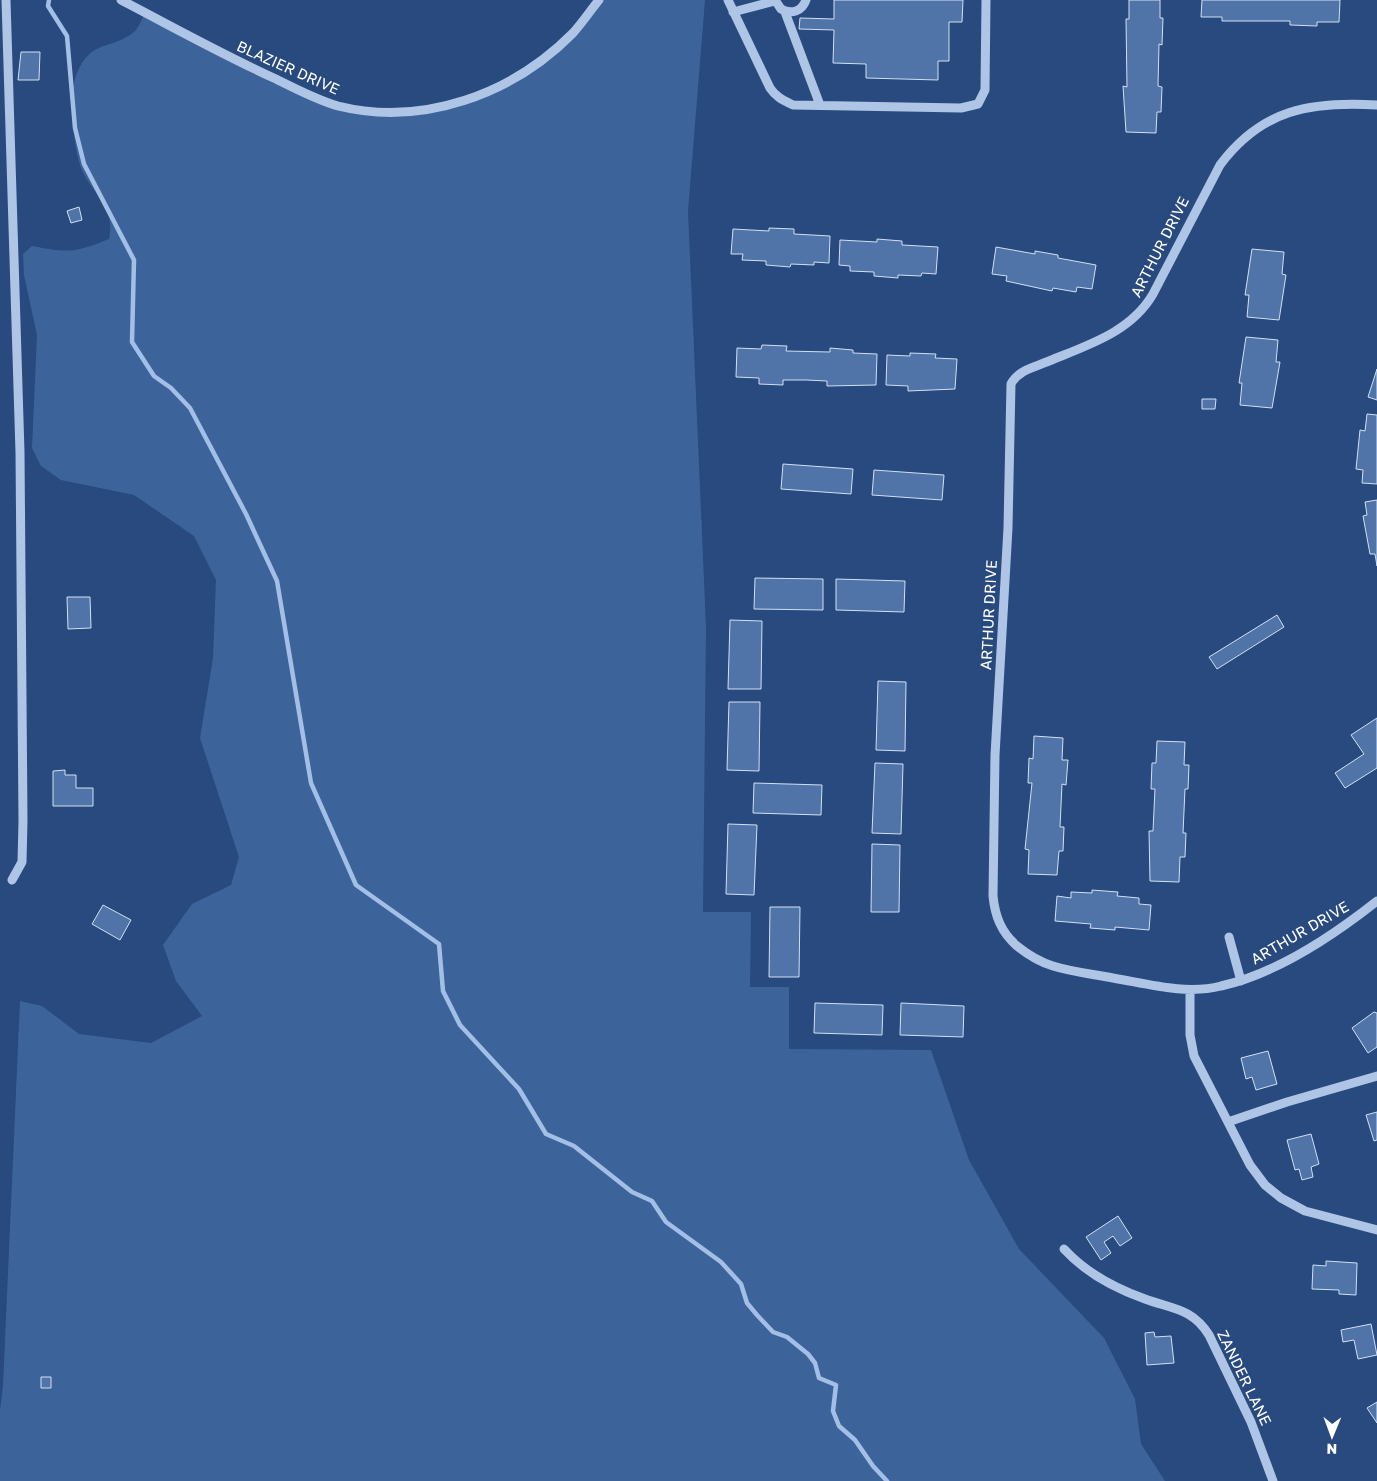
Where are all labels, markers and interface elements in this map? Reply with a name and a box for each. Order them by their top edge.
street label: BLAZIER DRIVE [234,36,343,98]
street label: ARTHUR DRIVE [1126,193,1192,300]
street label: ARTHUR DRIVE [976,559,1000,670]
street label: ARTHUR DRIVE [1247,897,1352,968]
street label: ZANDER LANE [1214,1327,1276,1428]
north arrow [1307,1411,1357,1461]
text: N [1326,1441,1337,1458]

